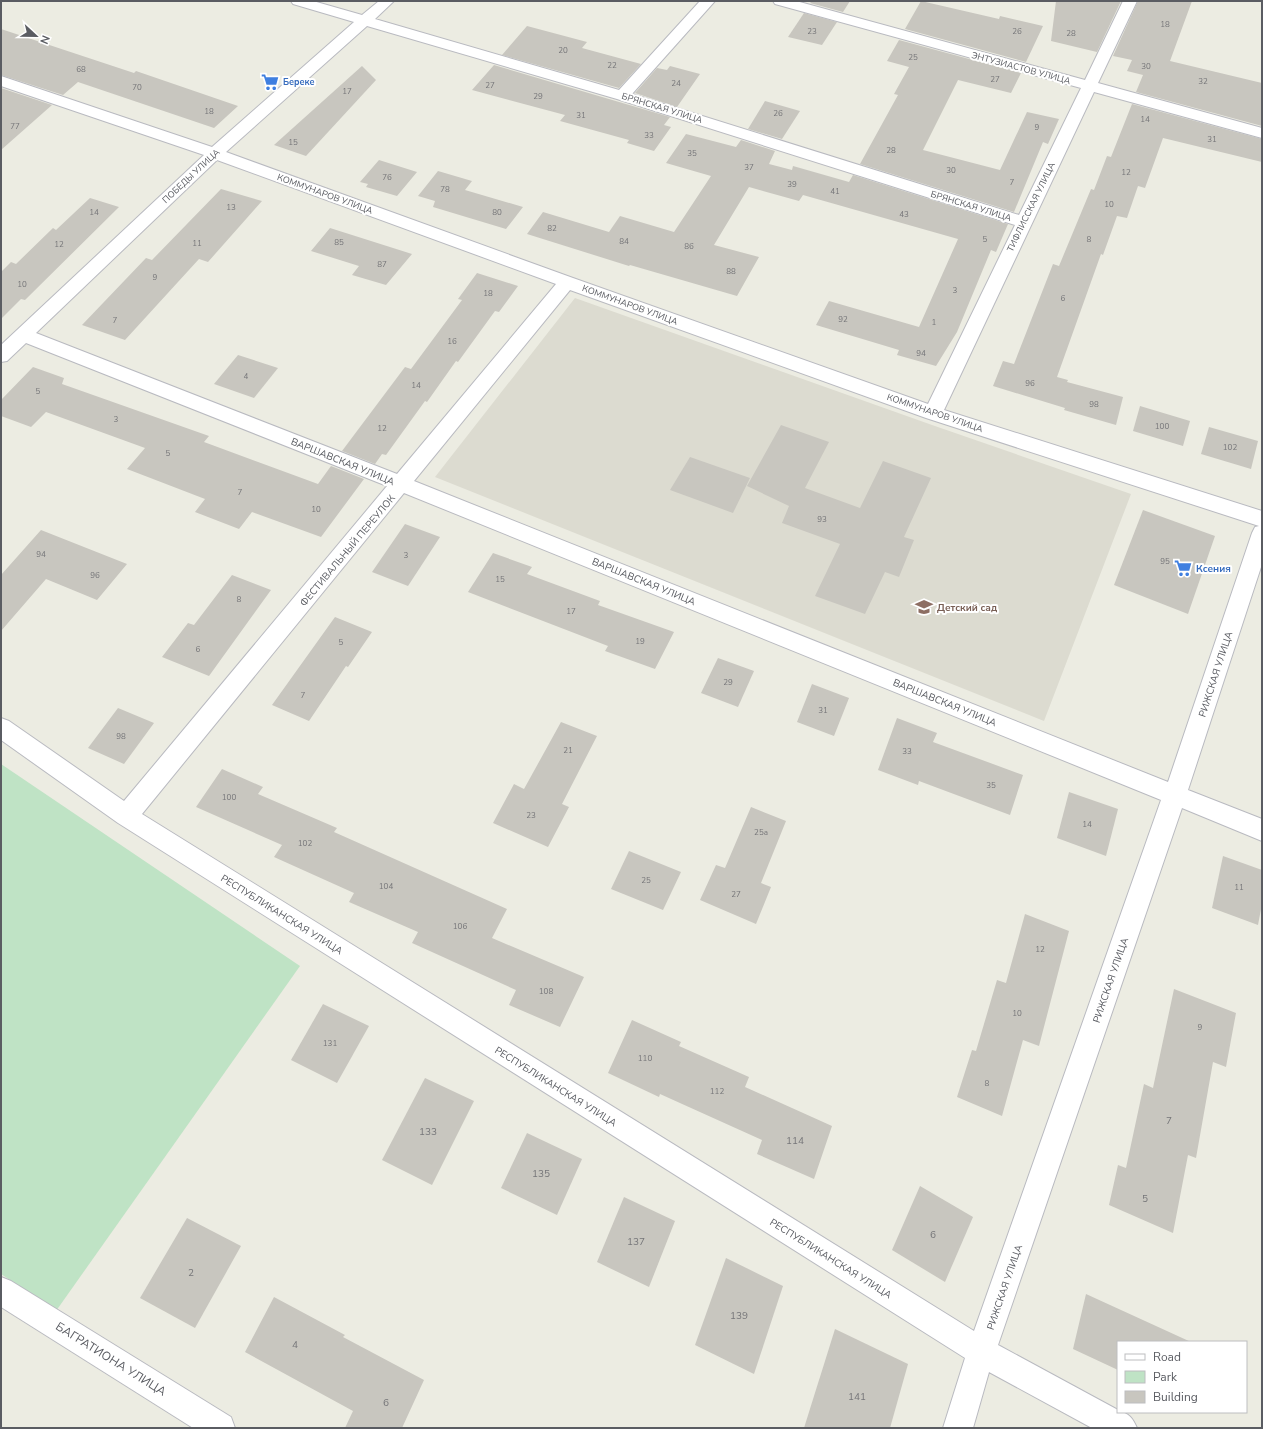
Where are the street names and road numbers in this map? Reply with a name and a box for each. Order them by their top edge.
street label: ЭНТУЗИАСТОВ УЛИЦА [970,49,1072,87]
street label: БРЯНСКАЯ УЛИЦА [620,90,704,126]
street label: ПОБЕДЫ УЛИЦА [160,146,223,206]
street label: ТИФЛИССКАЯ УЛИЦА [1004,160,1058,254]
street label: КОММУНАРОВ УЛИЦА [276,171,375,217]
street label: БРЯНСКАЯ УЛИЦА [929,188,1013,224]
street label: КОММУНАРОВ УЛИЦА [581,282,680,328]
street label: КОММУНАРОВ УЛИЦА [885,391,985,435]
street label: ВАРШАВСКАЯ УЛИЦА [289,435,397,489]
street label: ФЕСТИВАЛЬНЫЙ ПЕРЕУЛОК [297,491,399,609]
street label: ВАРШАВСКАЯ УЛИЦА [590,555,698,609]
street label: РИЖСКАЯ УЛИЦА [1195,629,1237,719]
street label: ВАРШАВСКАЯ УЛИЦА [891,676,999,730]
street label: РЕСПУБЛИКАНСКАЯ УЛИЦА [218,871,346,959]
street label: РИЖСКАЯ УЛИЦА [1090,935,1132,1025]
street label: РЕСПУБЛИКАНСКАЯ УЛИЦА [492,1043,620,1131]
street label: РЕСПУБЛИКАНСКАЯ УЛИЦА [767,1215,895,1303]
street label: РИЖСКАЯ УЛИЦА [984,1242,1026,1332]
street label: БАГРАТИОНА УЛИЦА [53,1318,170,1400]

